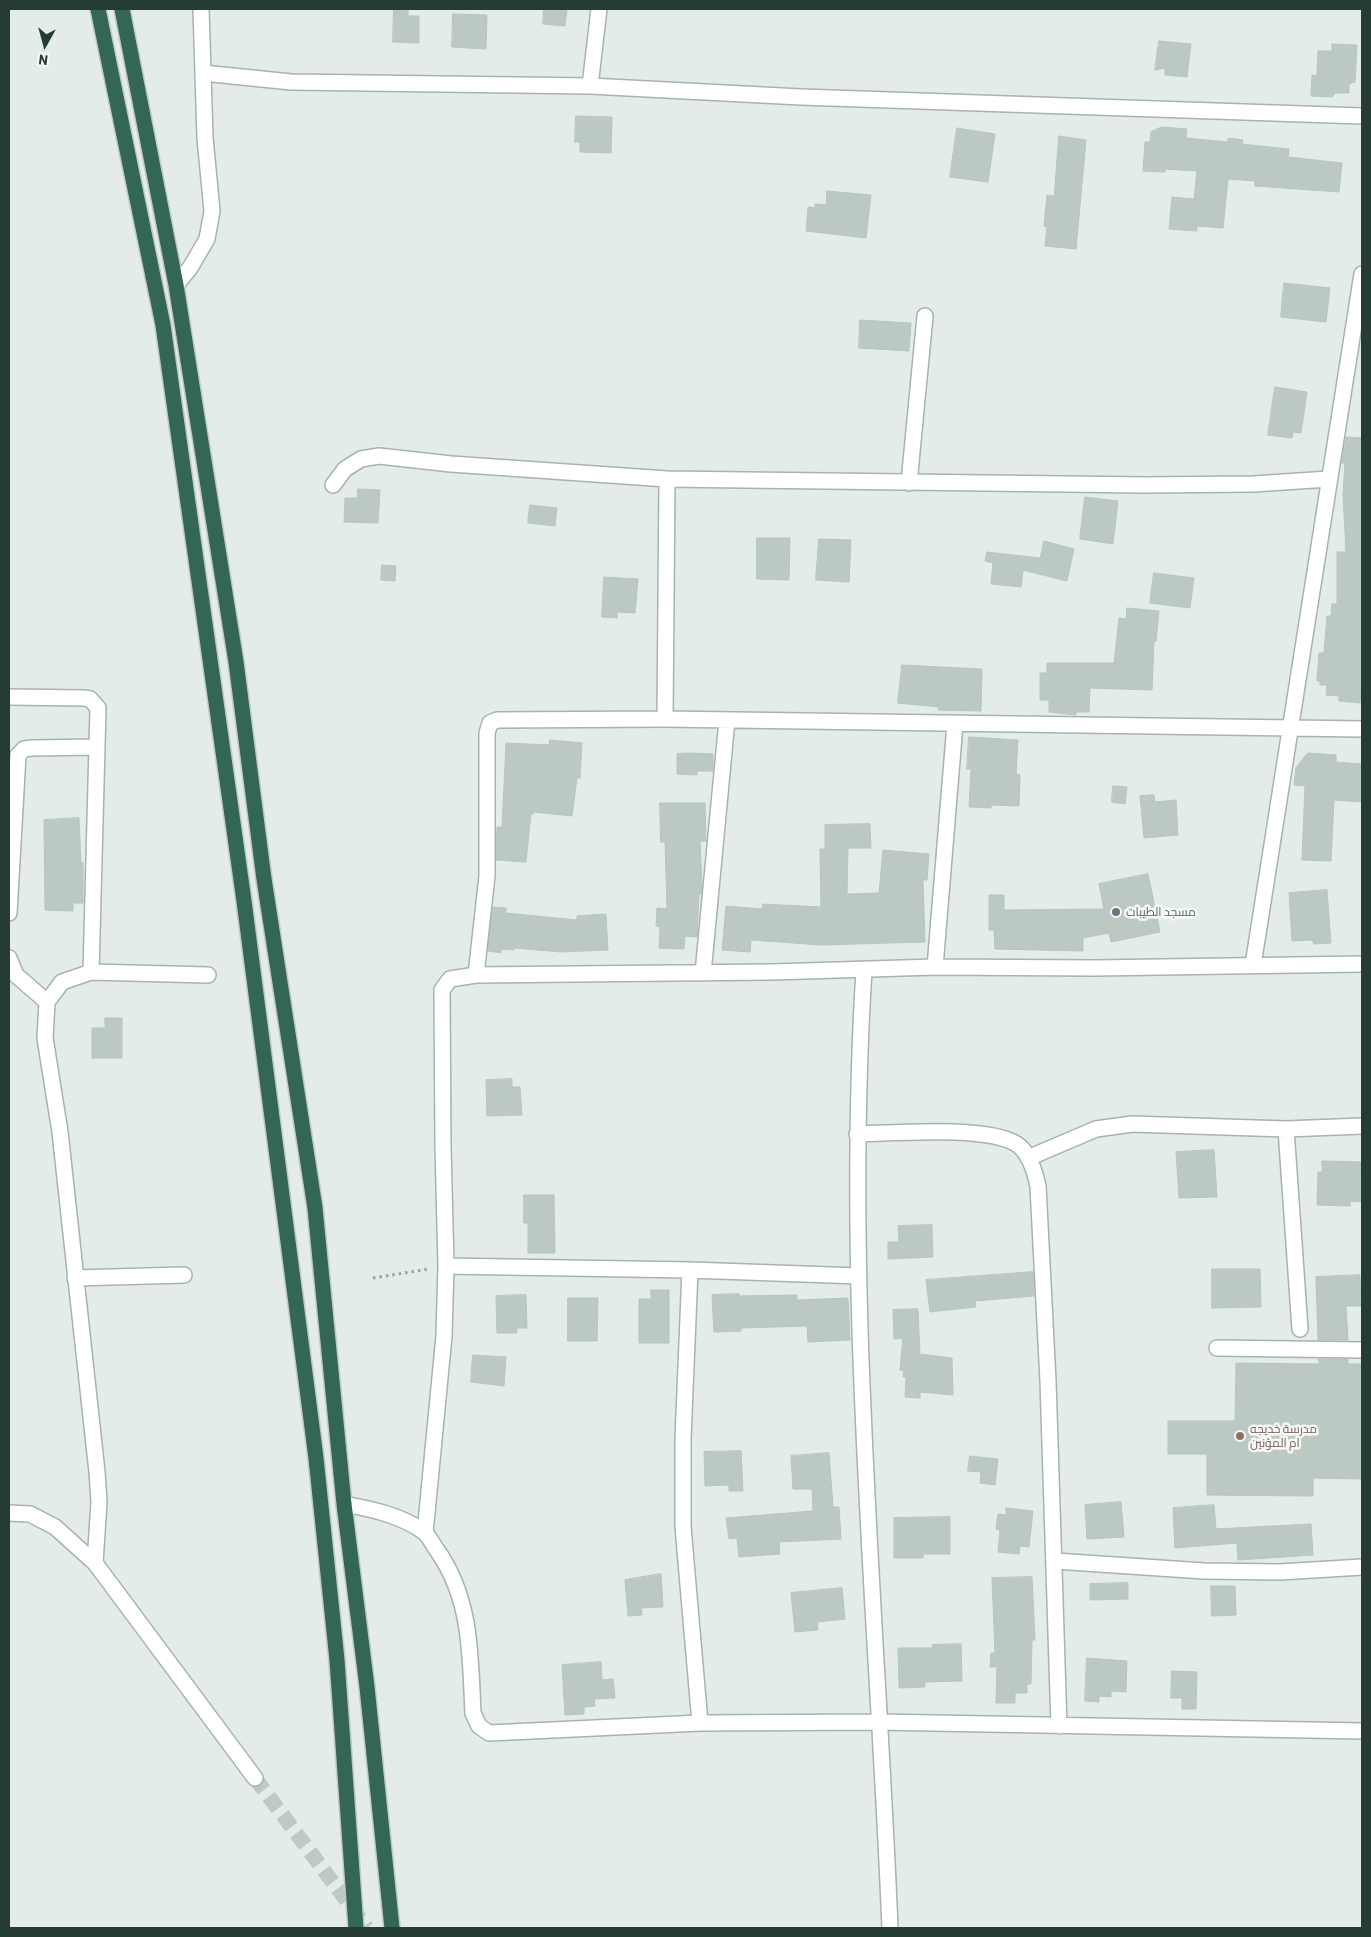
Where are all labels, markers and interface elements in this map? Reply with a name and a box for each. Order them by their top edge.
north arrow [20,20,70,70]
text: N [37,51,49,69]
place label: مسجد الطيبات [1126,905,1196,919]
marker: مسجد الطيبات [1110,906,1122,918]
place label: مدرسة خديجه ام المؤنين [1250,1422,1317,1450]
marker: مدرسة خديجه ام المؤنين [1234,1430,1246,1442]

